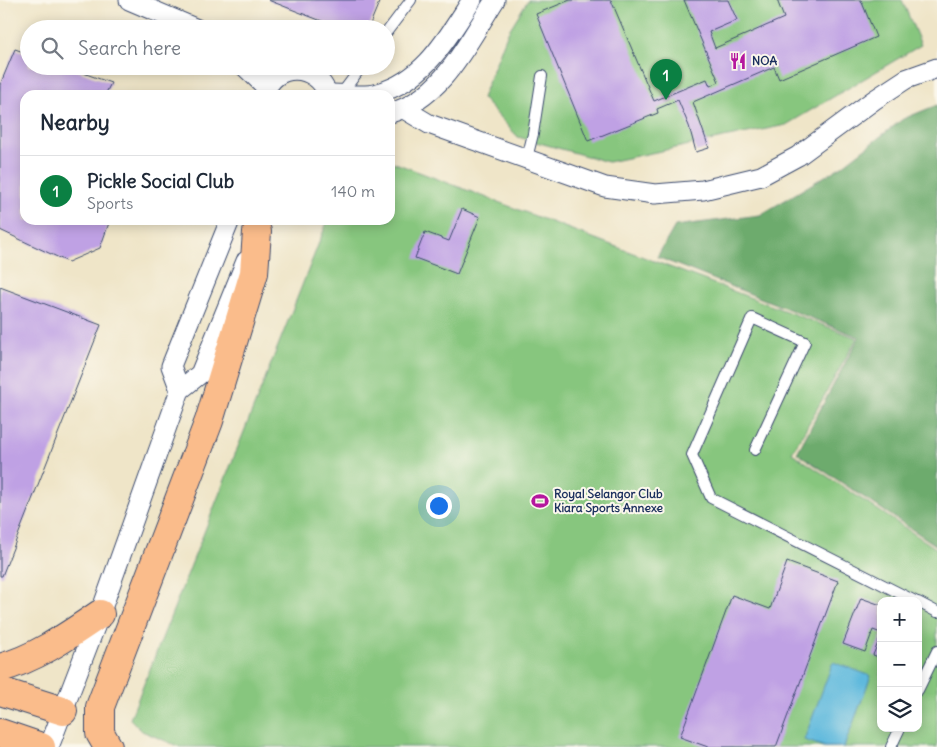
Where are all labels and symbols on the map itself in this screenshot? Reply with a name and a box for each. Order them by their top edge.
restaurant icon: NOA [728,51,748,71]
place label: NOA [752,53,778,68]
pin: 1 [650,59,682,100]
place label: Royal Selangor Club Kiara Sports Annexe [554,486,664,516]
sports icon: Royal Selangor Club Kiara Sports Annexe [530,491,550,511]
your location [426,493,452,519]

